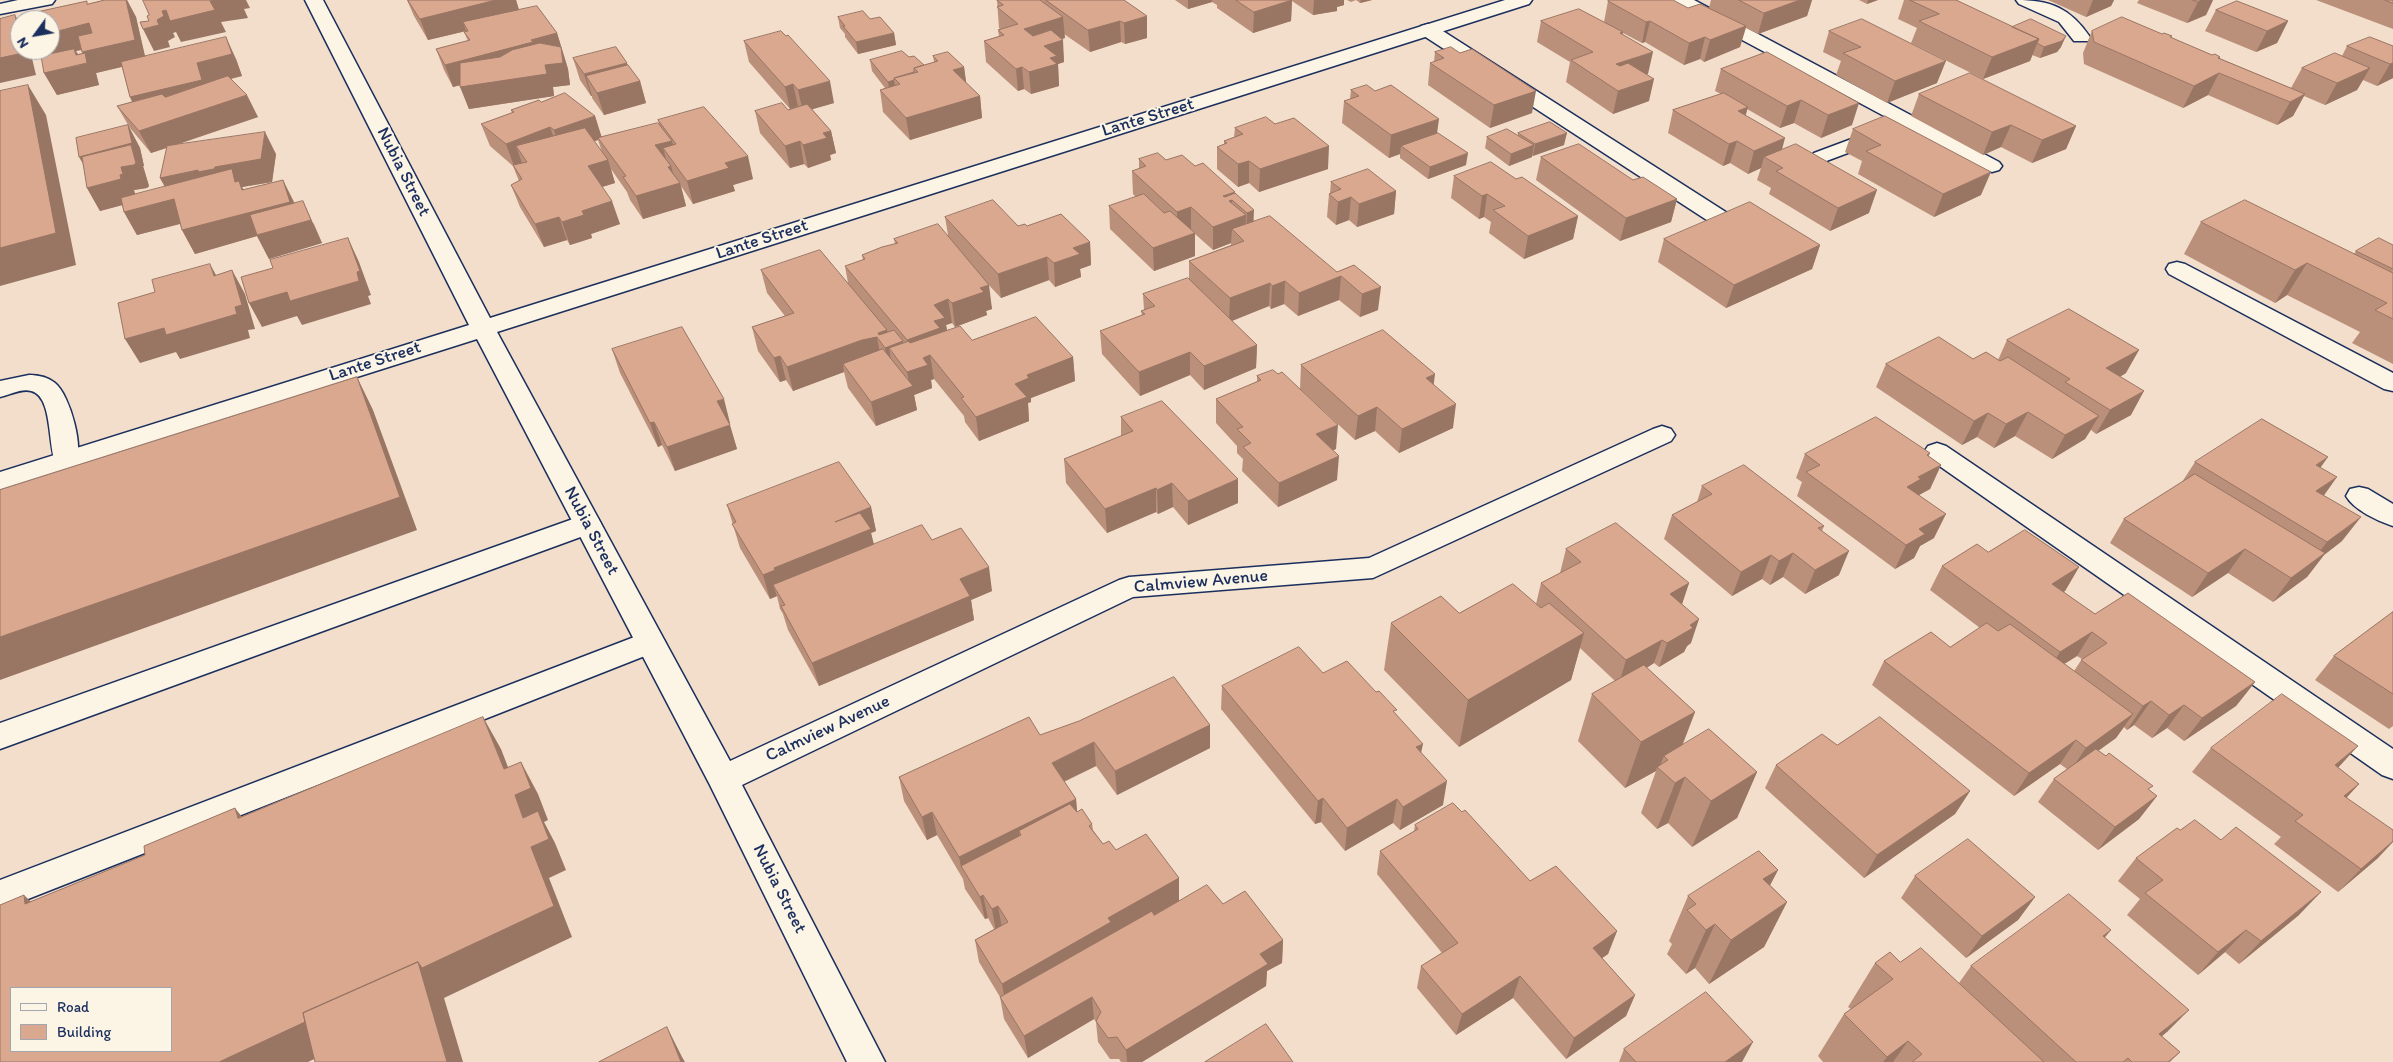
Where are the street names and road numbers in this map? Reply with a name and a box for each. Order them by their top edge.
street label: Lante Street [1099,94,1197,142]
street label: Nubia Street [371,124,435,220]
street label: Lante Street [713,215,811,265]
street label: Lante Street [326,337,424,387]
street label: Nubia Street [559,483,623,579]
street label: Calmview Avenue [1133,565,1269,599]
street label: Calmview Avenue [762,691,894,767]
street label: Nubia Street [747,841,811,937]

